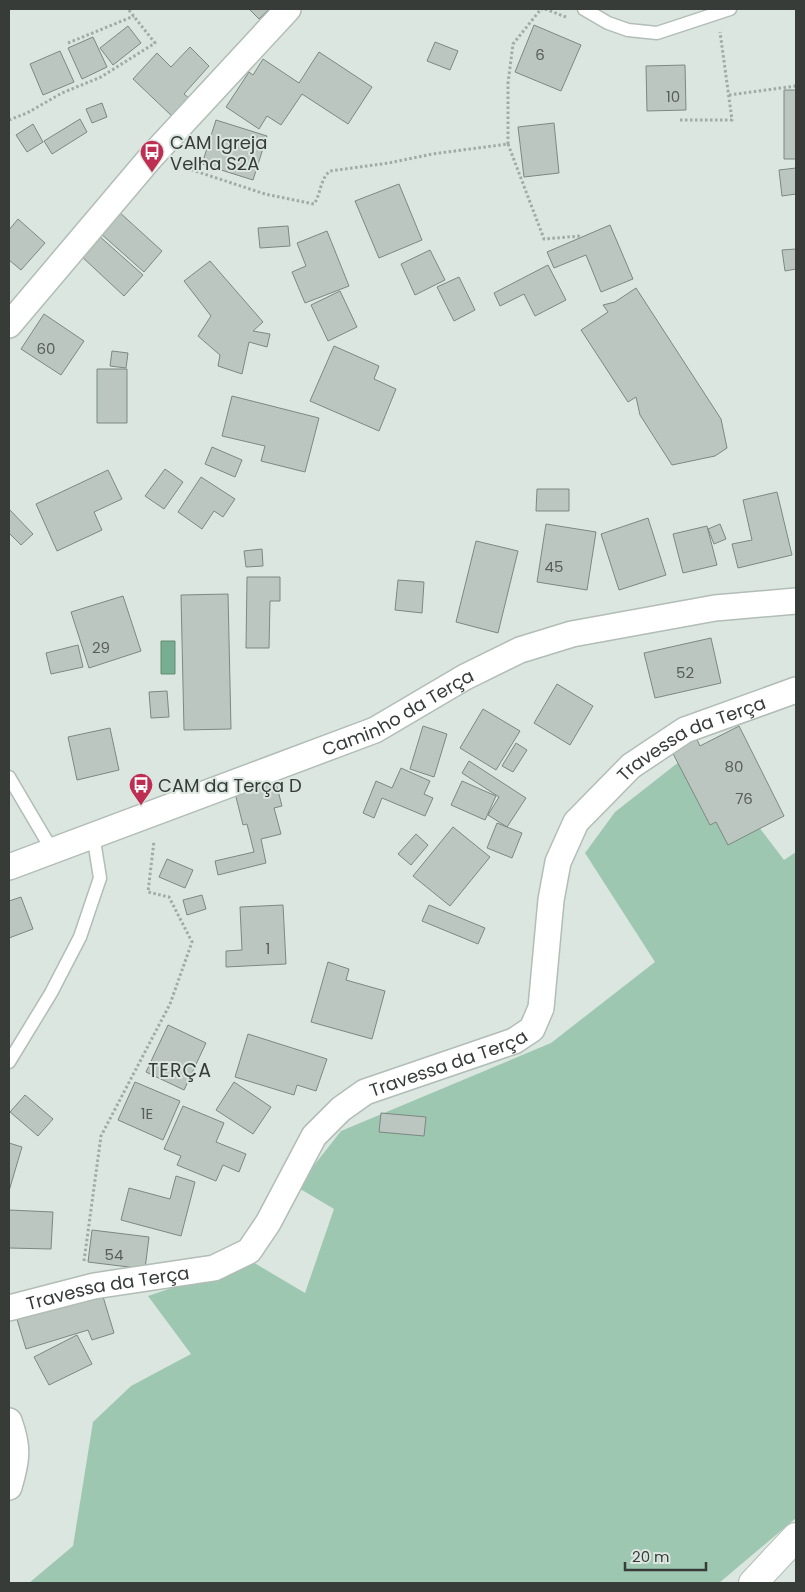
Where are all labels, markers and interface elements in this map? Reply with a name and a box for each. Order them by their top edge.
house number: 6 [535,44,545,65]
house number: 10 [666,86,680,107]
place label: CAM Igreja Velha S2A [170,130,267,176]
bus stop icon: CAM Igreja Velha S2A [139,139,165,173]
house number: 60 [37,338,55,359]
house number: 45 [545,556,563,577]
house number: 29 [92,637,110,658]
street label: Caminho da Terça [318,662,478,761]
house number: 52 [676,662,694,683]
street label: Travessa da Terça [611,690,769,786]
house number: 80 [725,756,743,777]
bus stop icon: CAM da Terça D [128,772,154,806]
place label: CAM da Terça D [158,773,302,798]
house number: 76 [735,788,753,809]
house number: 1 [266,938,270,959]
street label: Travessa da Terça [366,1023,532,1102]
district label: TERÇA [148,1057,212,1084]
house number: 1E [141,1103,153,1124]
house number: 54 [105,1244,123,1265]
street label: Travessa da Terça [23,1259,191,1316]
scale bar [625,1540,706,1572]
text: 20 m [632,1546,670,1567]

